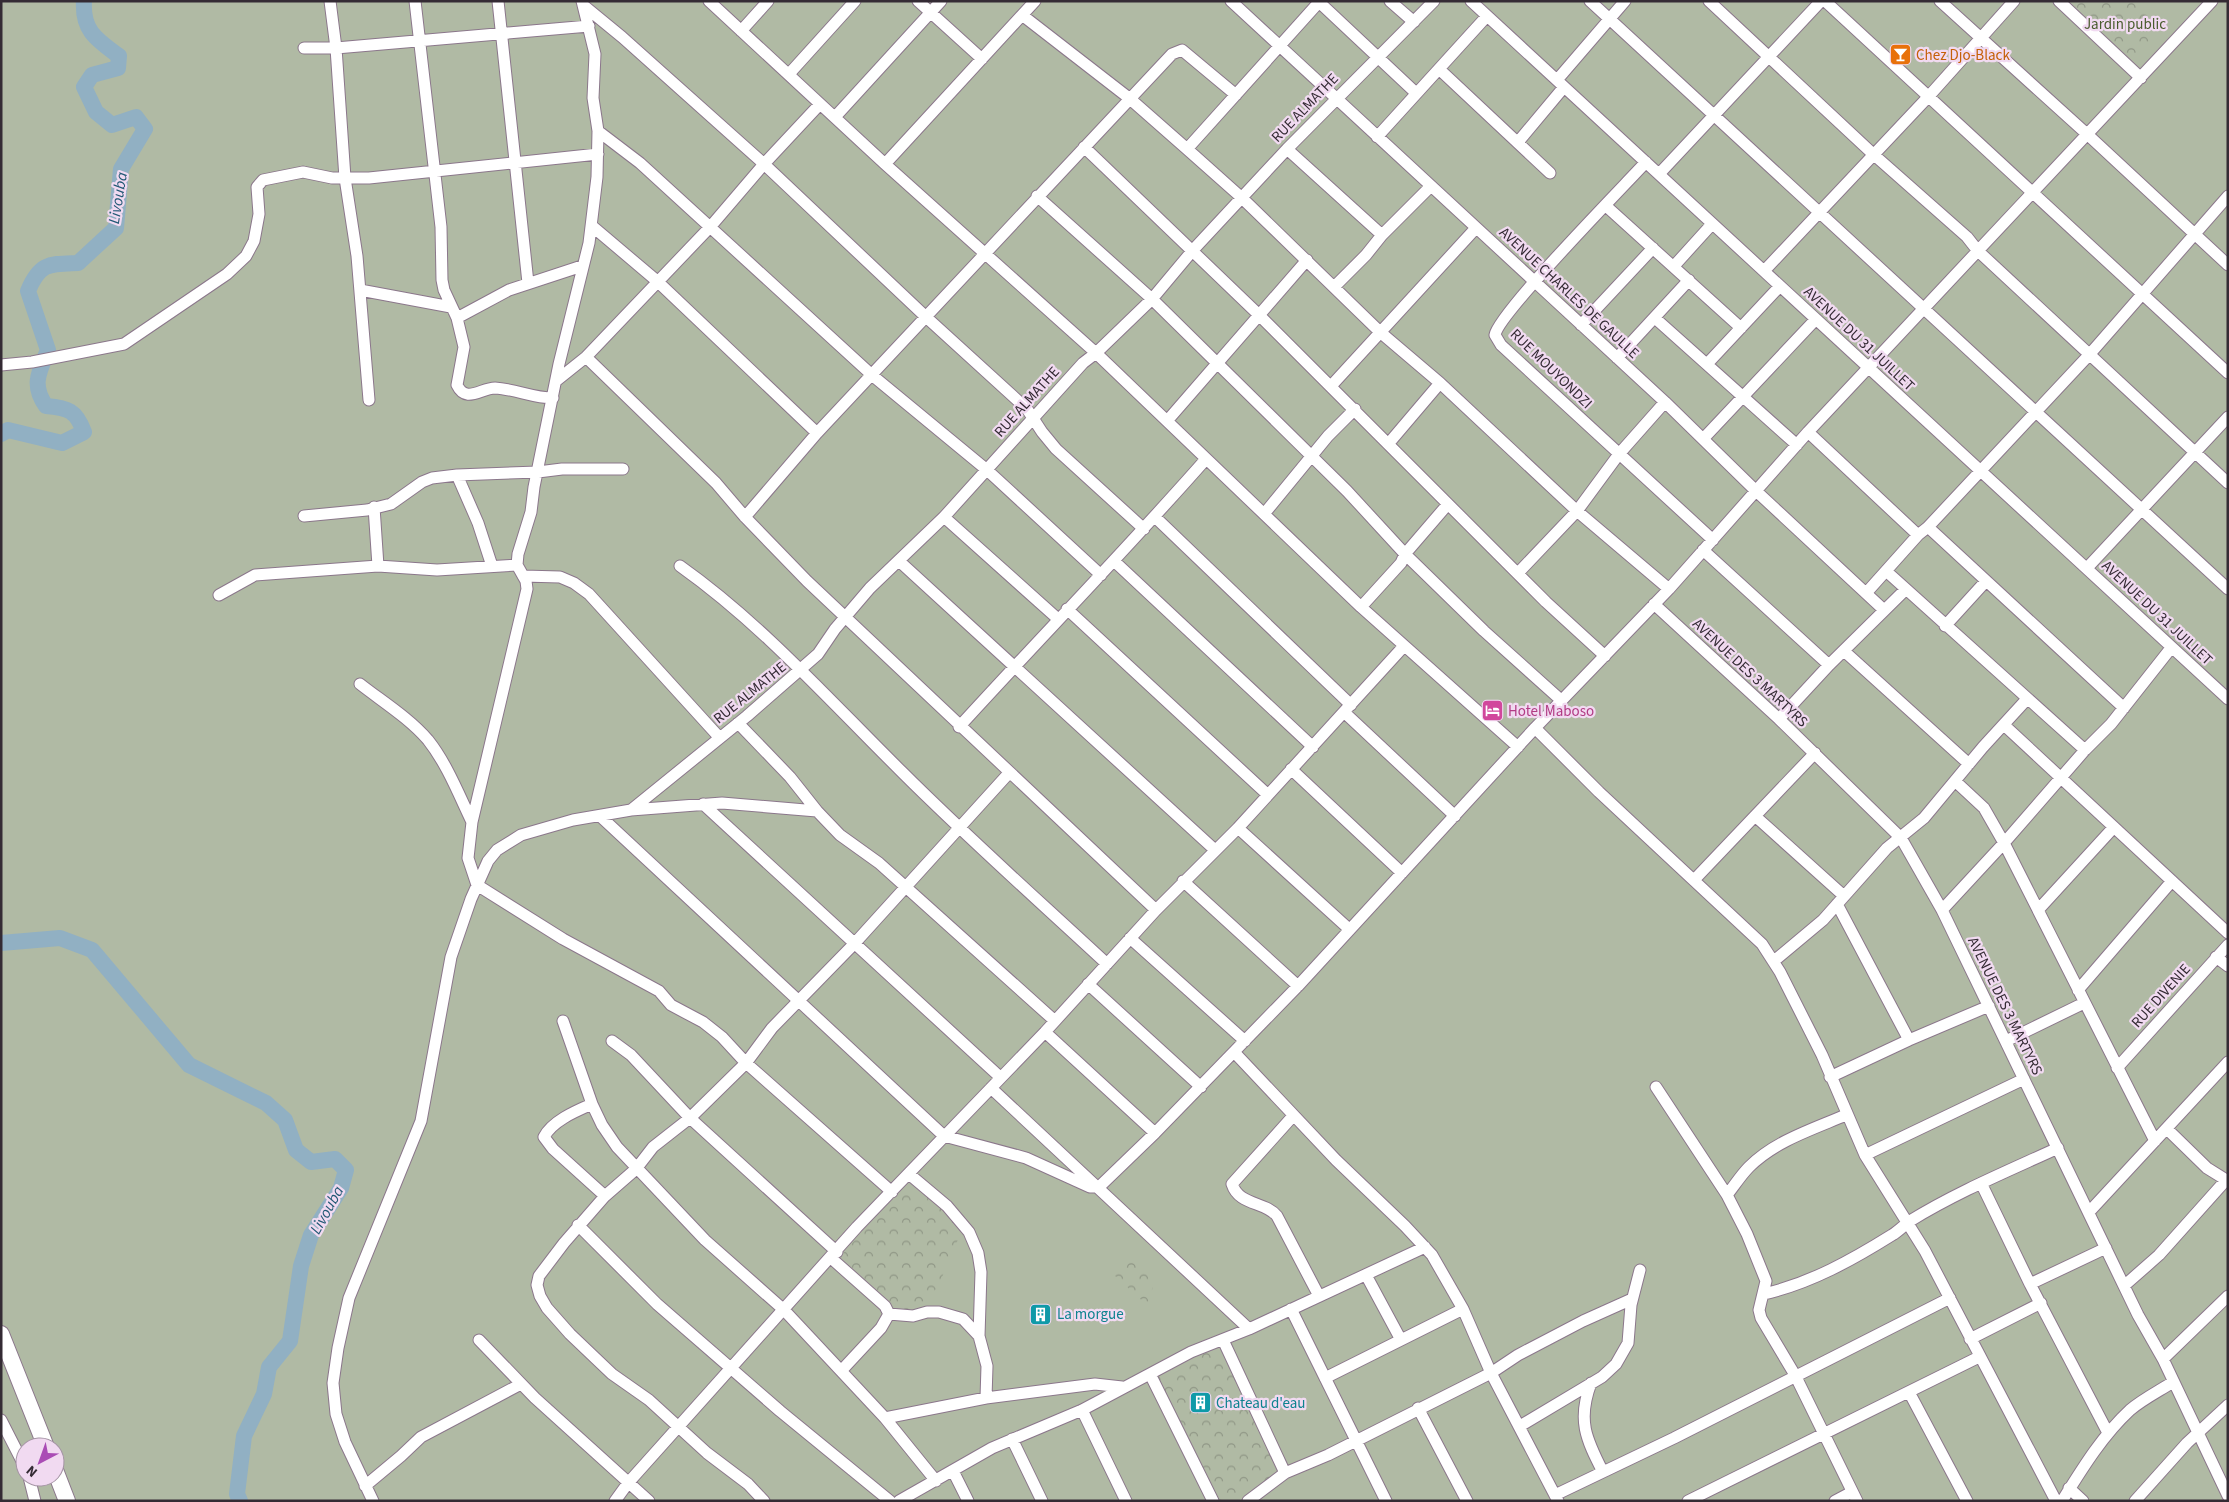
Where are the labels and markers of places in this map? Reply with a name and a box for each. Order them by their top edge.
bar icon: Chez Djo-Black [1888,43,1912,67]
place label: Chez Djo-Black [1916,45,2010,66]
hotel icon: Hotel Maboso [1480,699,1504,723]
place label: Hotel Maboso [1508,701,1594,722]
building icon: La morgue [1029,1302,1053,1326]
place label: La morgue [1057,1304,1124,1325]
building icon: Chateau d'eau [1188,1391,1212,1415]
place label: Chateau d'eau [1216,1393,1305,1414]

